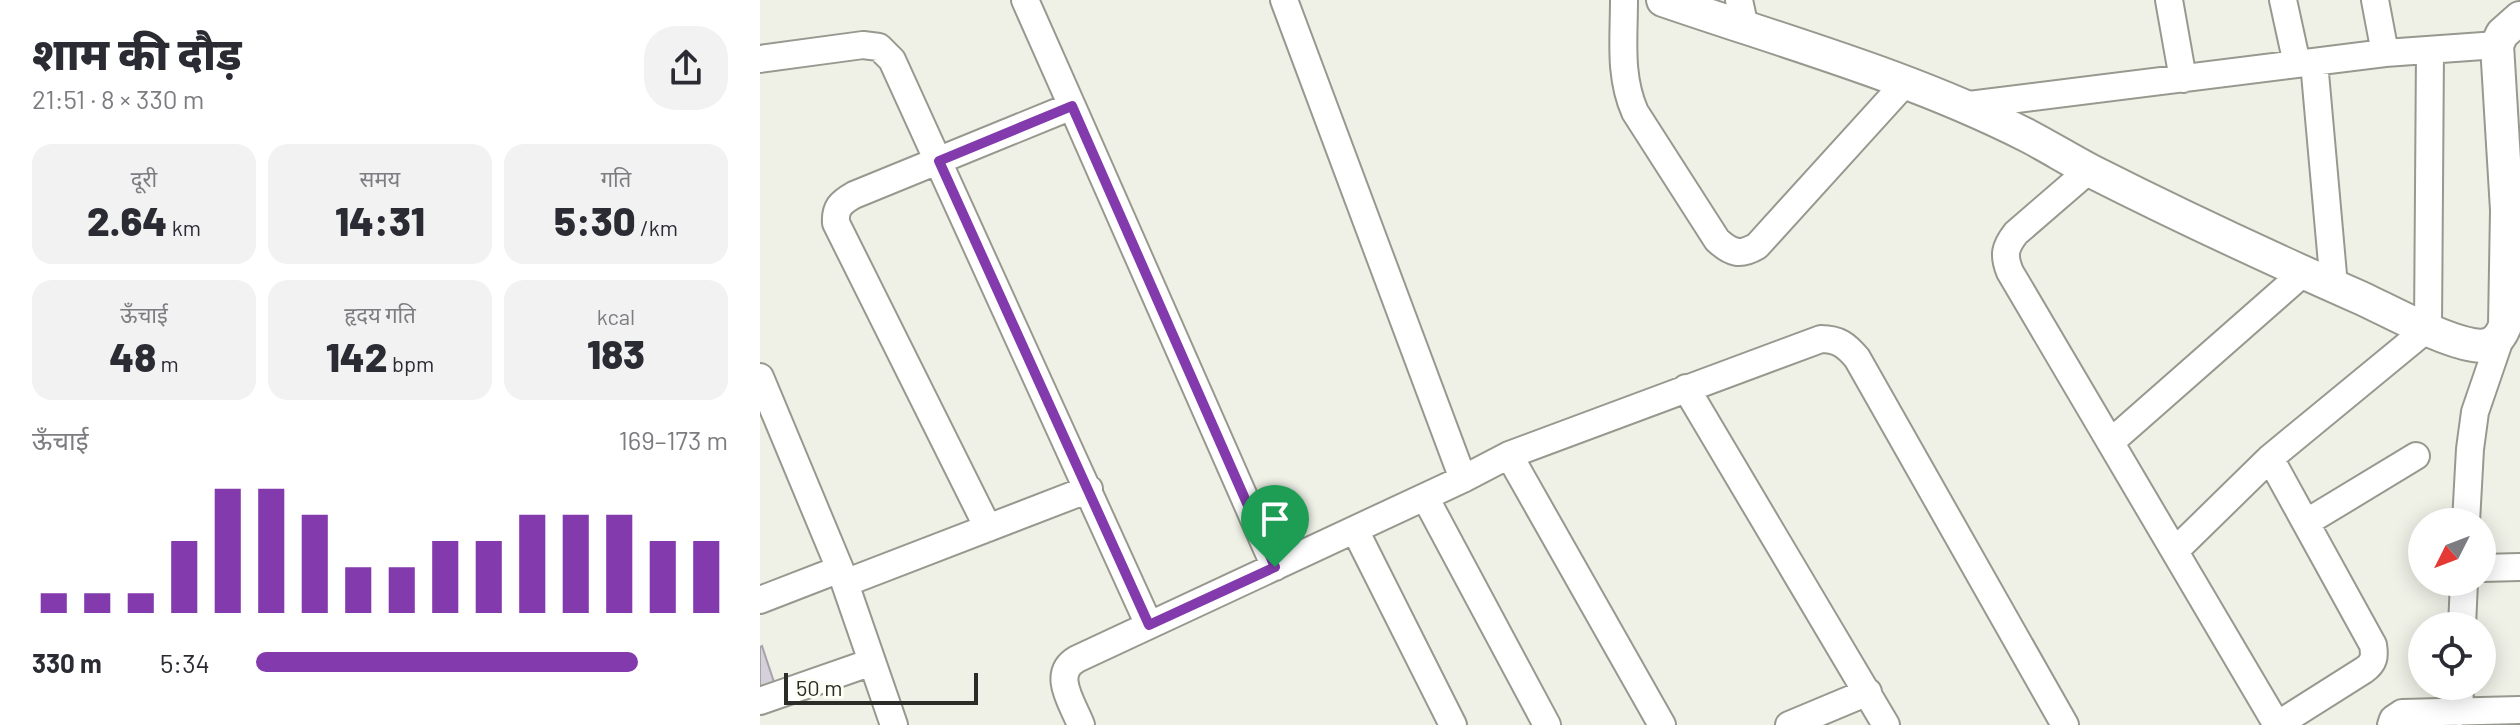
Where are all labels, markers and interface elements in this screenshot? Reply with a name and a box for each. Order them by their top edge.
text: शाम की दौड़ [32,26,242,79]
button: share [644,26,728,110]
text: 21:51 · 8 × 330 m [32,83,204,114]
text: दूरी [131,165,157,191]
text: समय [360,165,400,191]
text: गति [601,165,631,191]
text: 2.64 [87,196,167,244]
text: 14:31 [335,196,425,244]
text: 5:30 [554,196,636,244]
text: km [167,214,201,240]
text: /km [636,214,678,240]
text: ऊँचाई [120,301,168,327]
text: हृदय गति [344,301,416,327]
text: kcal [597,303,635,329]
text: 183 [587,329,645,377]
text: 48 [109,332,156,380]
text: 142 [326,332,388,380]
text: m [156,350,179,376]
text: bpm [388,350,434,376]
text: ऊँचाई [32,424,88,455]
text: 169–173 m [619,424,728,455]
pin [1241,485,1309,567]
icon: arrive [1253,497,1297,541]
north arrow [2408,508,2496,596]
map controls [2408,508,2496,700]
button: locate [2408,612,2496,700]
text: 330 m [32,647,102,678]
text: 5:34 [160,647,210,678]
scale bar [784,669,978,705]
text: 50 m [796,674,842,700]

